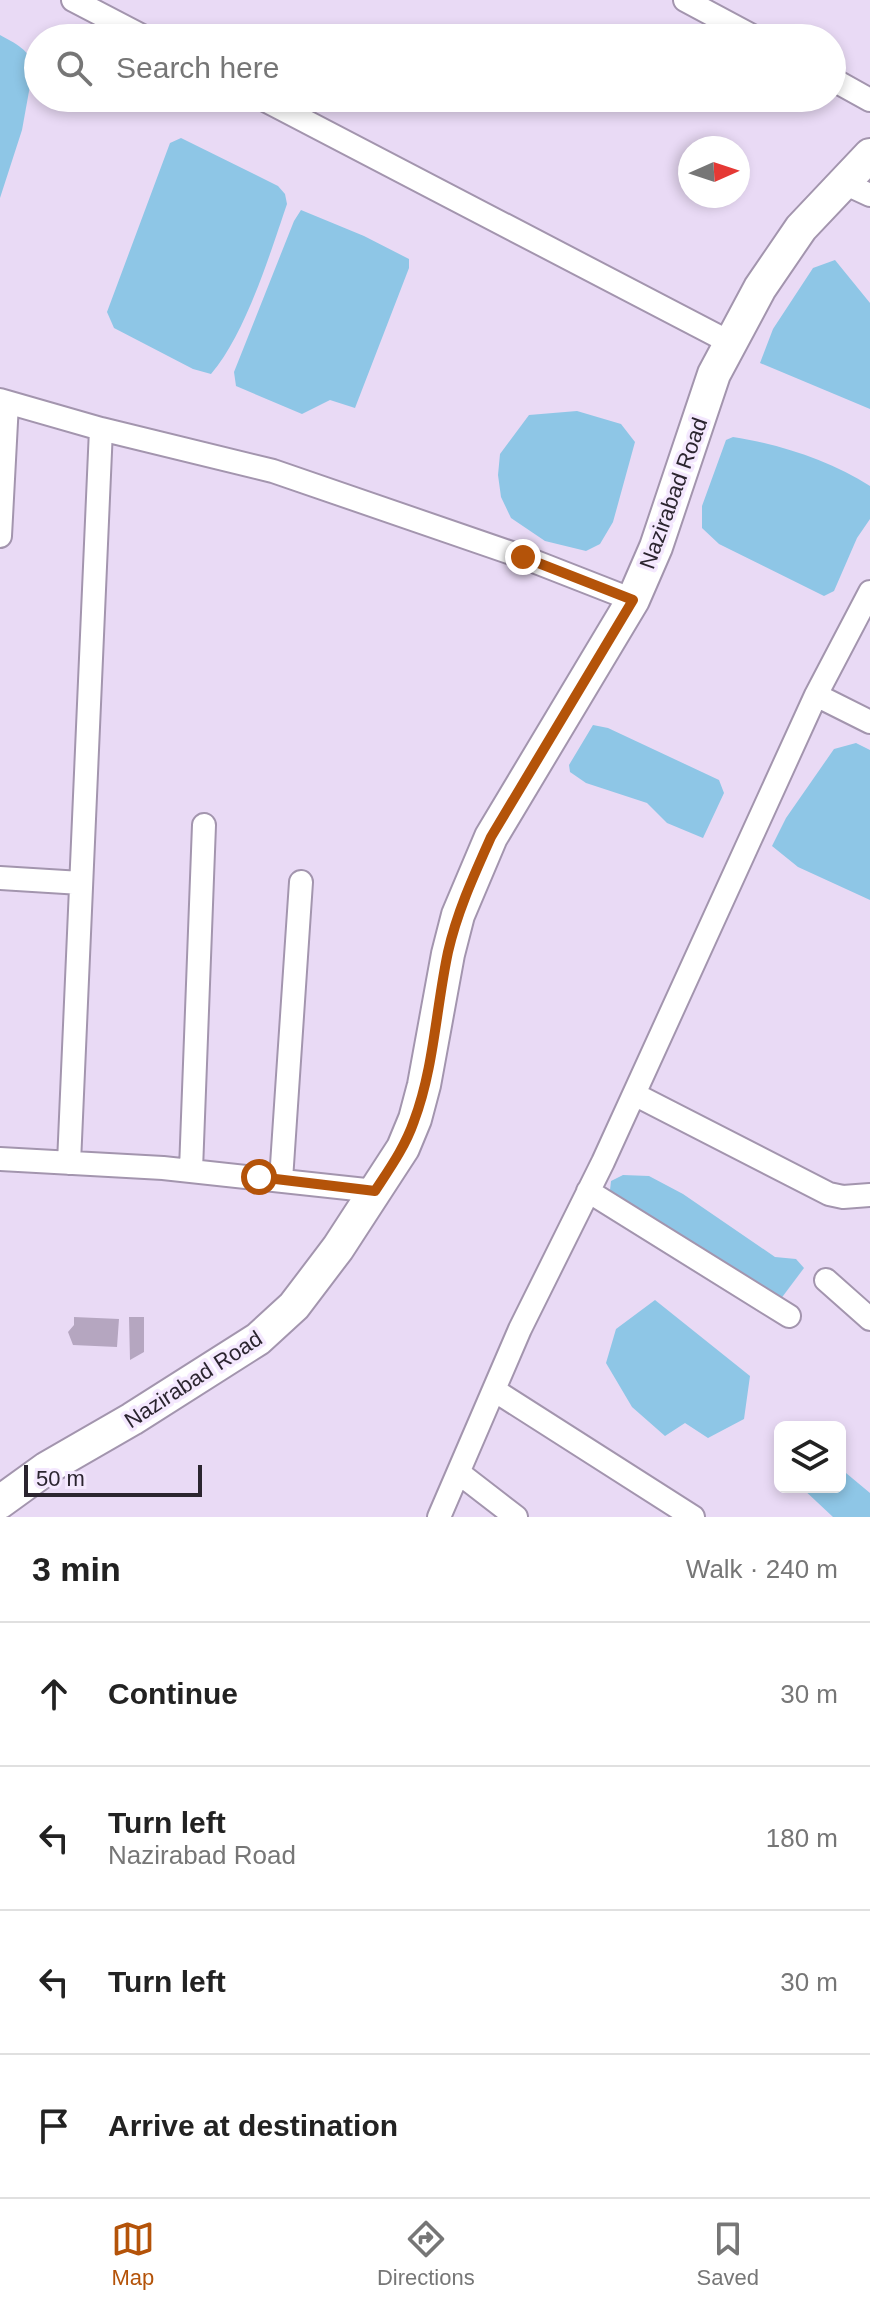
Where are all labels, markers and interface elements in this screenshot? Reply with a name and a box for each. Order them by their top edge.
search box [24,24,846,112]
icon: search [52,46,96,90]
text: Search here [116,51,279,84]
north arrow [678,136,750,208]
street label: Nazirabad Road [635,414,712,572]
route end [505,539,541,575]
route start [241,1159,277,1195]
street label: Nazirabad Road [120,1326,267,1433]
map controls [774,1421,846,1493]
button: layers [774,1421,846,1493]
scale bar [24,1461,202,1497]
text: 50 m [36,1466,85,1491]
text: 3 min [32,1550,121,1588]
text: Walk · 240 m [686,1554,838,1584]
icon: ahead [32,1672,76,1716]
text: Continue [108,1677,238,1710]
text: 30 m [780,1679,838,1709]
text: Turn left [108,1806,226,1839]
icon: left [32,1816,76,1860]
text: 180 m [766,1823,838,1853]
text: Nazirabad Road [108,1840,296,1870]
icon: left [32,1960,76,2004]
text: Turn left [108,1965,226,1998]
text: 30 m [780,1967,838,1997]
icon: arrive [32,2104,76,2148]
text: Arrive at destination [108,2109,398,2142]
tab: Map [111,2217,155,2291]
tab: Directions [377,2217,475,2291]
tab: Saved [697,2217,759,2291]

